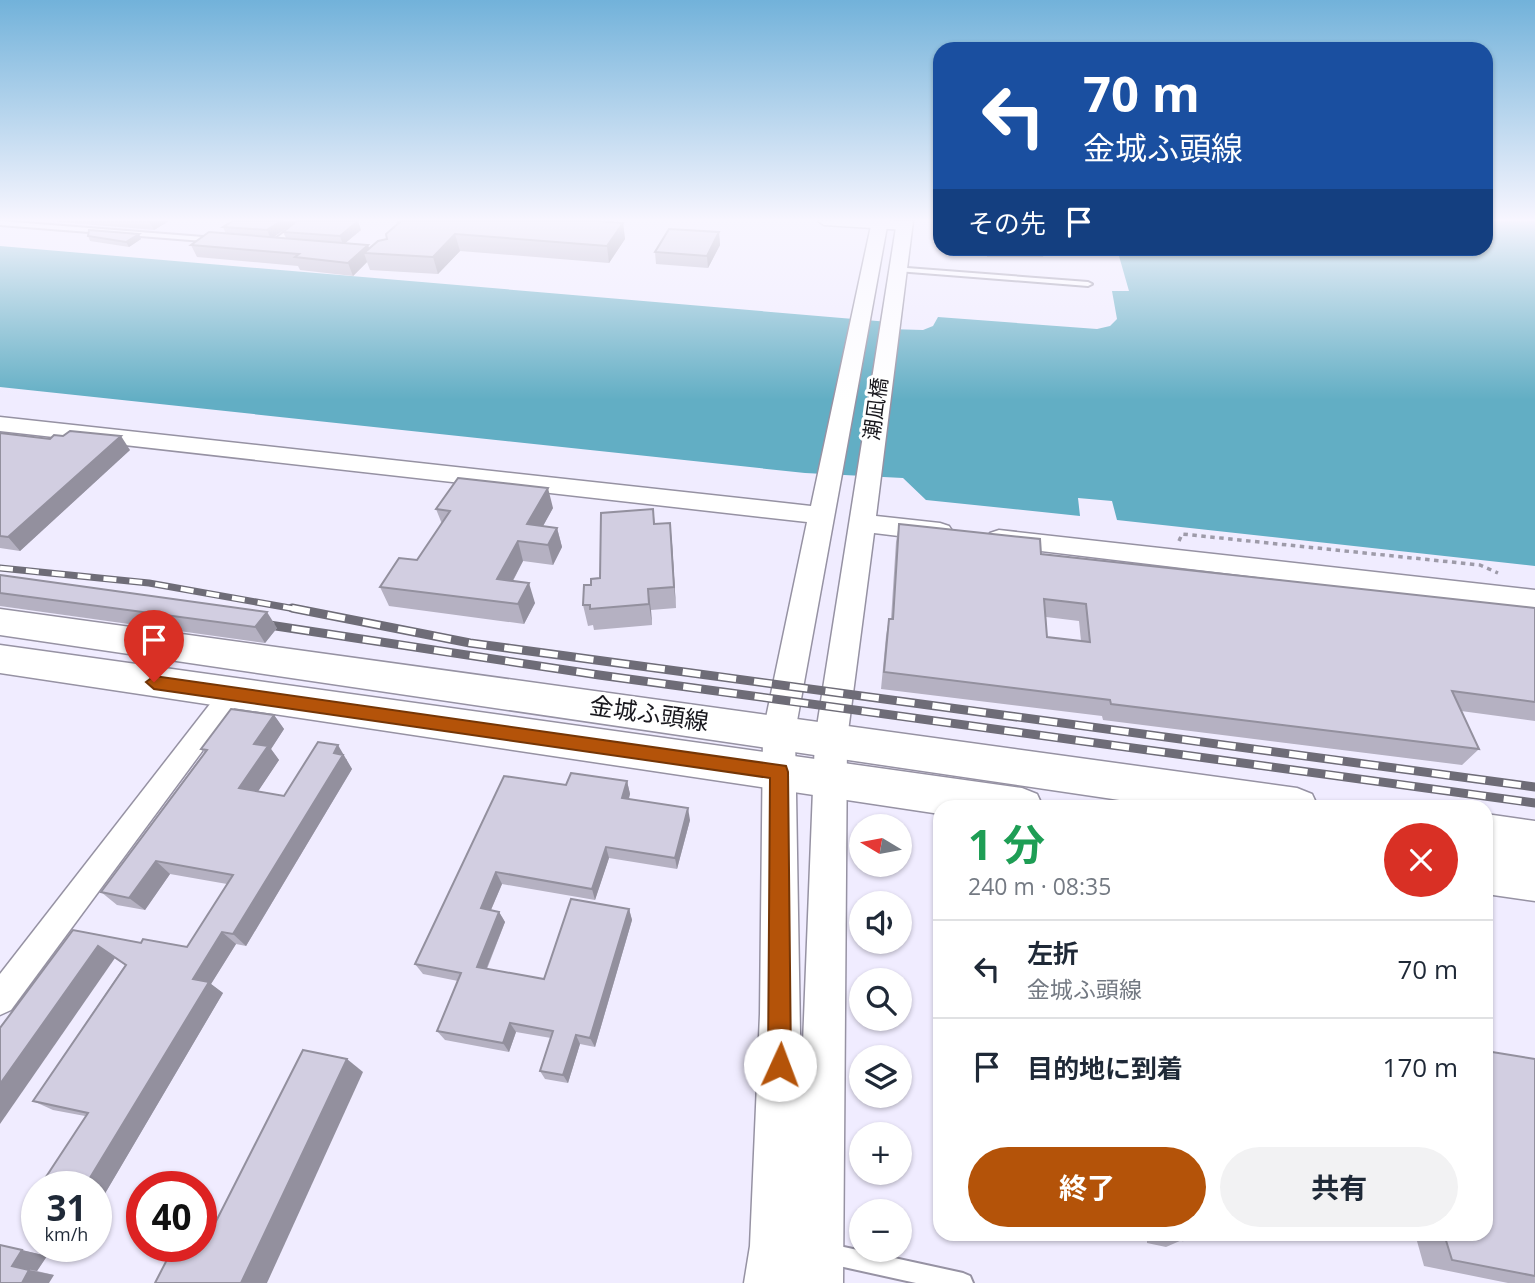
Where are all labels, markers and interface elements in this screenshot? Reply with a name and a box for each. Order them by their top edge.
text: 70 m [1083,60,1200,126]
icon: left [968,70,1059,161]
text: 金城ふ頭線 [1083,126,1243,169]
icon: arrive [1060,203,1098,241]
text: その先 [968,205,1046,241]
street label: 潮凪橋 [857,376,893,442]
pin [124,610,184,682]
icon: arrive [135,621,173,659]
street label: 金城ふ頭線 [587,688,711,737]
north arrow [849,814,912,877]
map controls [849,814,912,1262]
text: 1 分 [968,815,1045,872]
button: close [1384,823,1458,897]
text: 240 m · 08:35 [968,870,1111,902]
button: sound [849,891,912,954]
text: 左折 [1027,935,1079,971]
icon: left [968,950,1006,988]
text: 70 m [1397,951,1458,987]
button: search [849,968,912,1031]
text: 金城ふ頭線 [1027,973,1142,1005]
position arrow [743,1028,817,1102]
button: layers [849,1045,912,1108]
icon: arrive [968,1048,1006,1086]
text: 170 m [1383,1049,1458,1085]
text: 目的地に到着 [1027,1050,1183,1086]
button: + [849,1122,912,1185]
button: 終了 [968,1147,1206,1227]
button: 共有 [1220,1147,1458,1227]
speed limit sign: 40 [126,1171,217,1262]
text: 31 [46,1184,87,1231]
button: − [849,1199,912,1262]
text: km/h [45,1222,88,1246]

